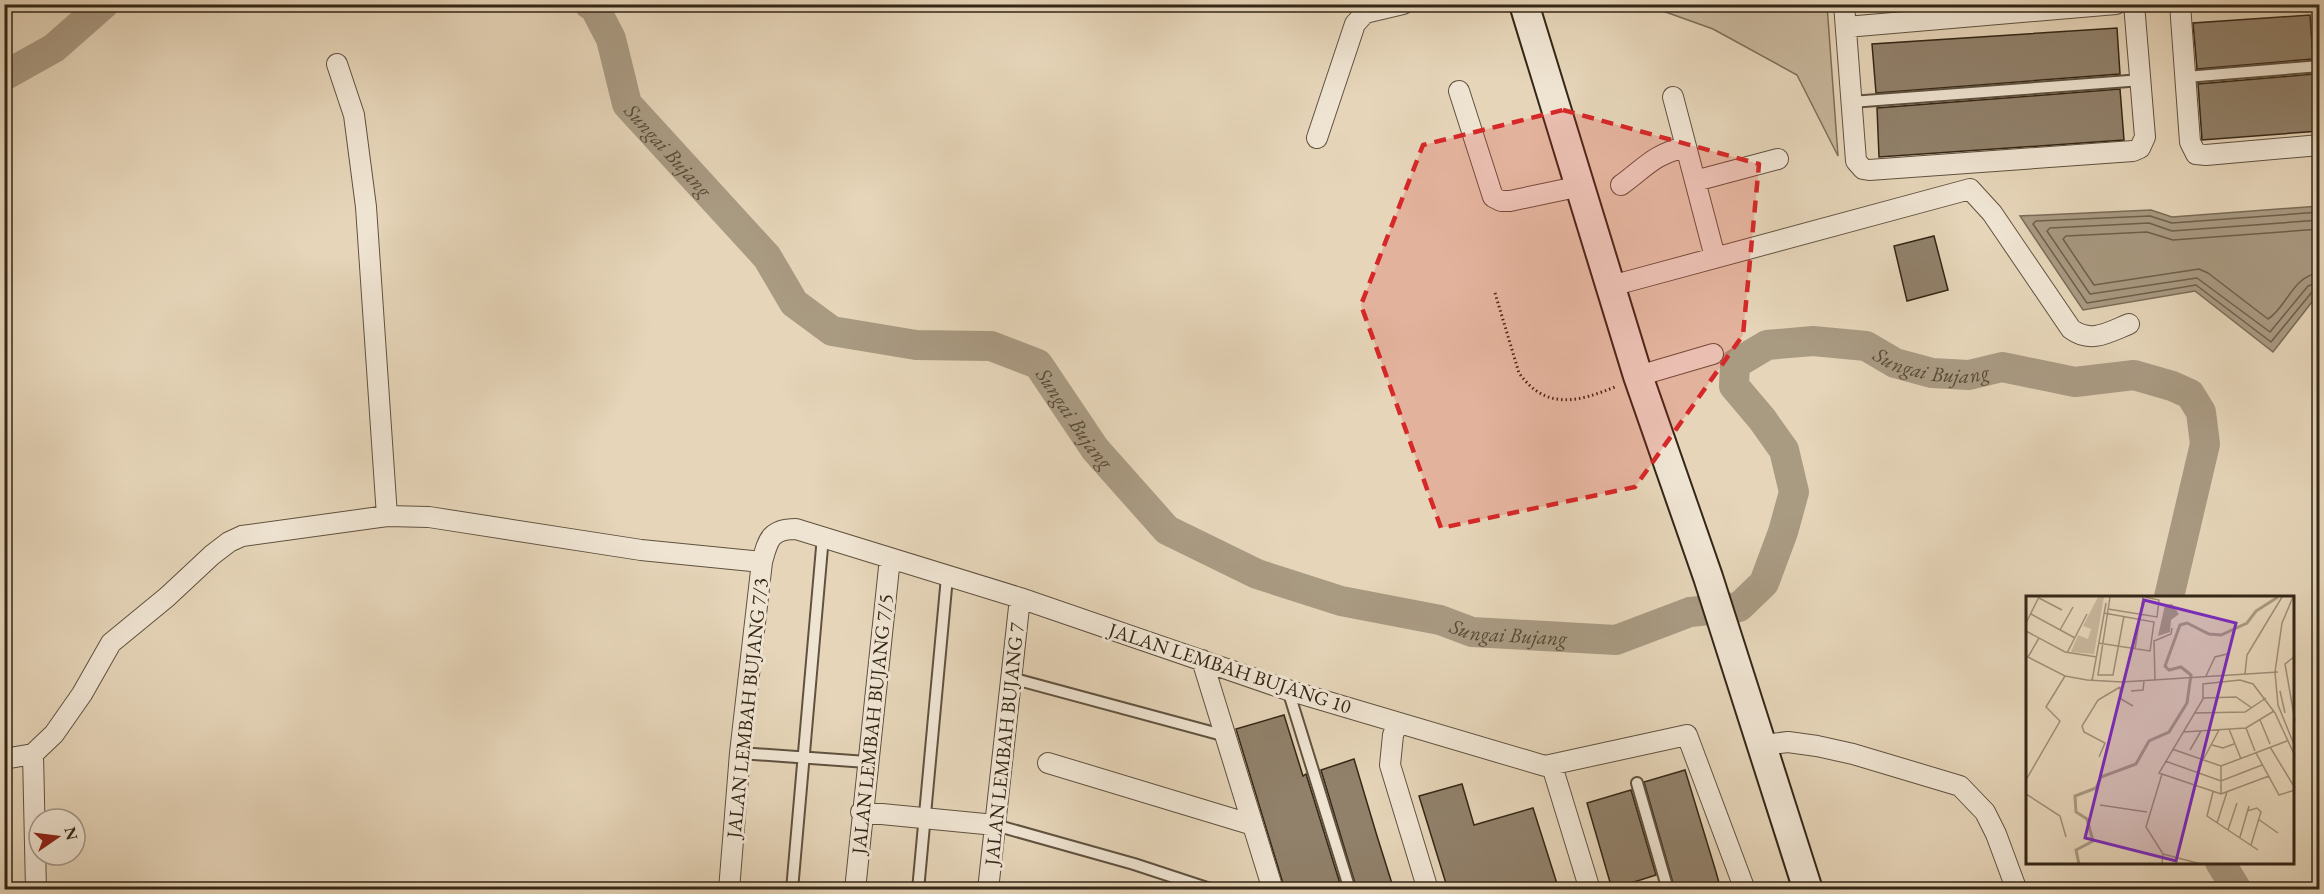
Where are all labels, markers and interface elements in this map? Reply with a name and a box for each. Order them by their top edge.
water label: Sungai Bujang [619,97,719,203]
water label: Sungai Bujang [1868,340,1993,388]
water label: Sungai Bujang [1030,361,1120,475]
street label: JALAN LEMBAH BUJANG 7/3 [720,577,774,841]
street label: JALAN LEMBAH BUJANG 7/5 [845,593,899,857]
inset map [2026,596,2294,864]
water label: Sungai Bujang [1446,611,1569,651]
street label: JALAN LEMBAH BUJANG 10 [1104,616,1355,720]
street label: JALAN LEMBAH BUJANG 7 [978,621,1030,869]
north arrow [27,807,87,867]
text: N [59,825,83,842]

